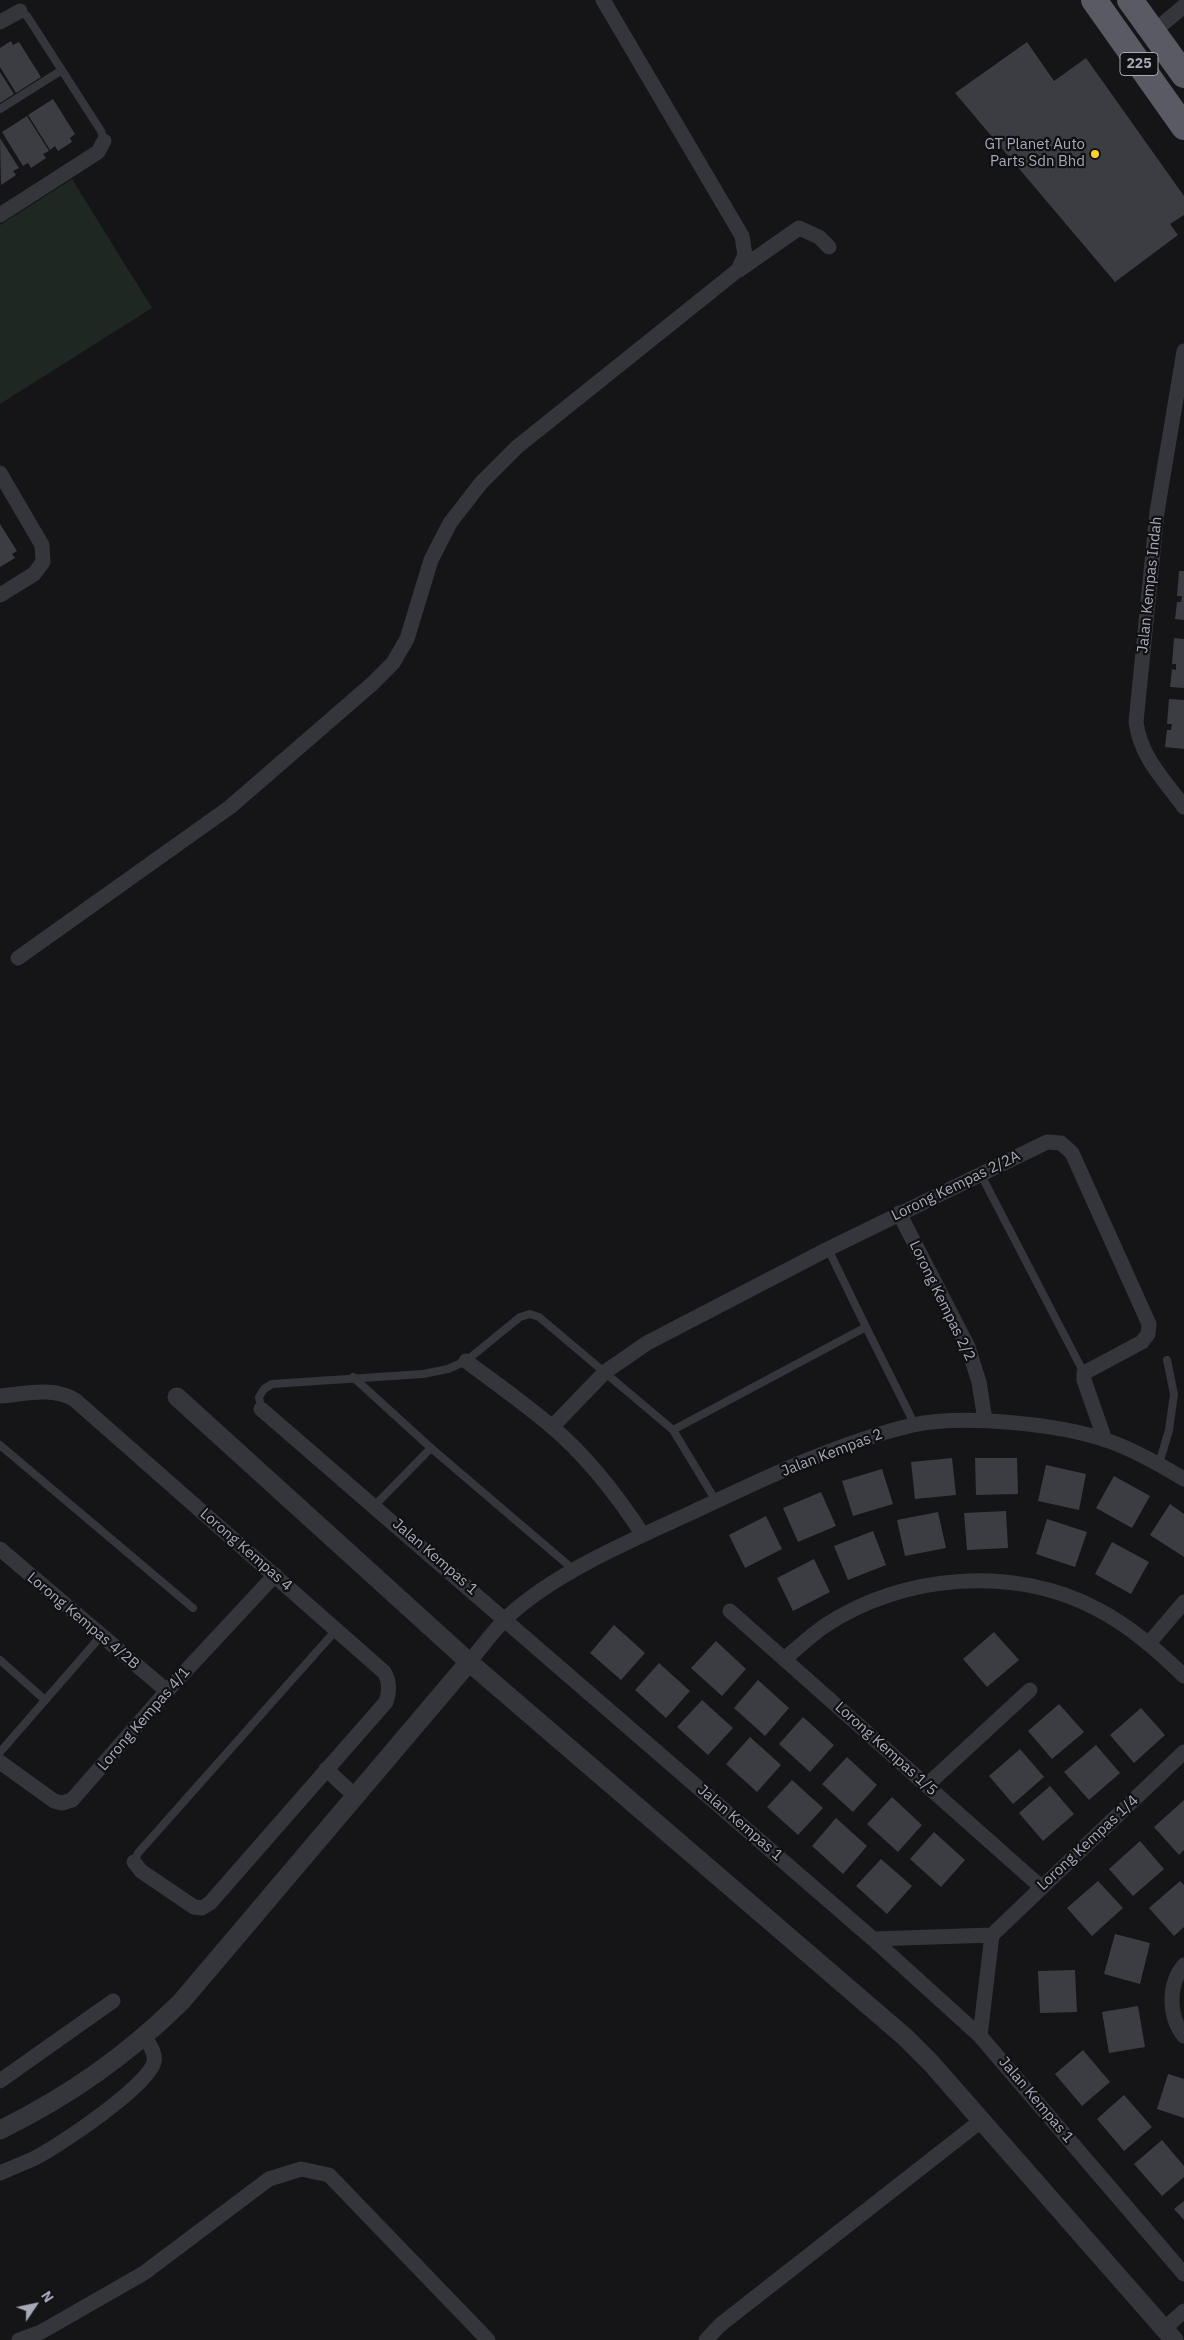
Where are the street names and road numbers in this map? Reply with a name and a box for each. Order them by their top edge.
road number: 225 [1120,52,1158,76]
street label: Jalan Kempas Indah [1134,516,1166,654]
street label: Lorong Kempas 2/2A [889,1147,1023,1225]
street label: Lorong Kempas 2/2 [905,1238,979,1364]
street label: Jalan Kempas 2 [779,1425,885,1481]
street label: Lorong Kempas 4 [196,1505,296,1595]
street label: Jalan Kempas 1 [389,1515,481,1599]
street label: Lorong Kempas 4/2B [23,1569,143,1673]
street label: Lorong Kempas 4/1 [94,1664,194,1774]
street label: Lorong Kempas 1/5 [831,1698,941,1800]
street label: Jalan Kempas 1 [694,1781,786,1865]
street label: Lorong Kempas 1/4 [1034,1792,1142,1894]
street label: Jalan Kempas 1 [995,2053,1077,2147]

